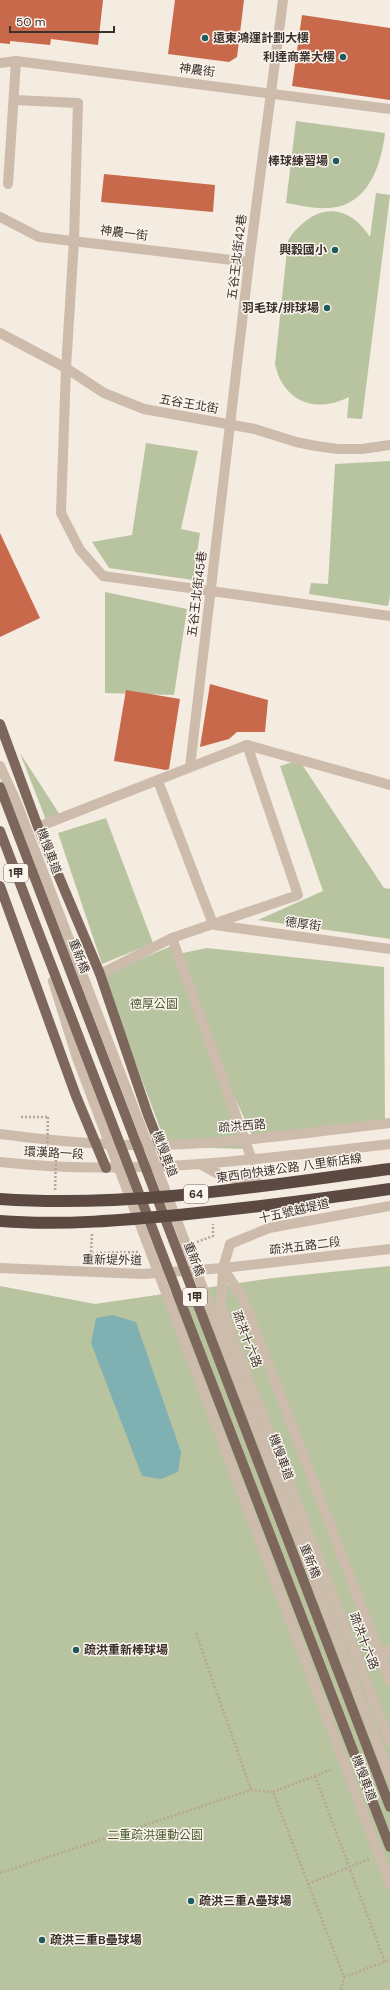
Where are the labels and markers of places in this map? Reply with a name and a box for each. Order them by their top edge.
place label: 遠東鴻運計劃大樓 [213,30,309,46]
marker: 遠東鴻運計劃大樓 [200,33,210,43]
place label: 利達商業大樓 [263,49,335,65]
marker: 利達商業大樓 [338,52,348,62]
place label: 棒球練習場 [268,153,328,169]
marker: 棒球練習場 [331,156,341,166]
place label: 興穀國小 [279,242,327,258]
marker: 興穀國小 [330,245,340,255]
place label: 羽毛球/排球場 [242,300,319,316]
marker: 羽毛球/排球場 [322,303,332,313]
place label: 疏洪重新棒球場 [84,1642,168,1658]
marker: 疏洪重新棒球場 [71,1645,81,1655]
place label: 疏洪三重A壘球場 [199,1893,292,1909]
marker: 疏洪三重A壘球場 [186,1896,196,1906]
place label: 疏洪三重B壘球場 [50,1932,142,1948]
marker: 疏洪三重B壘球場 [37,1935,47,1945]

